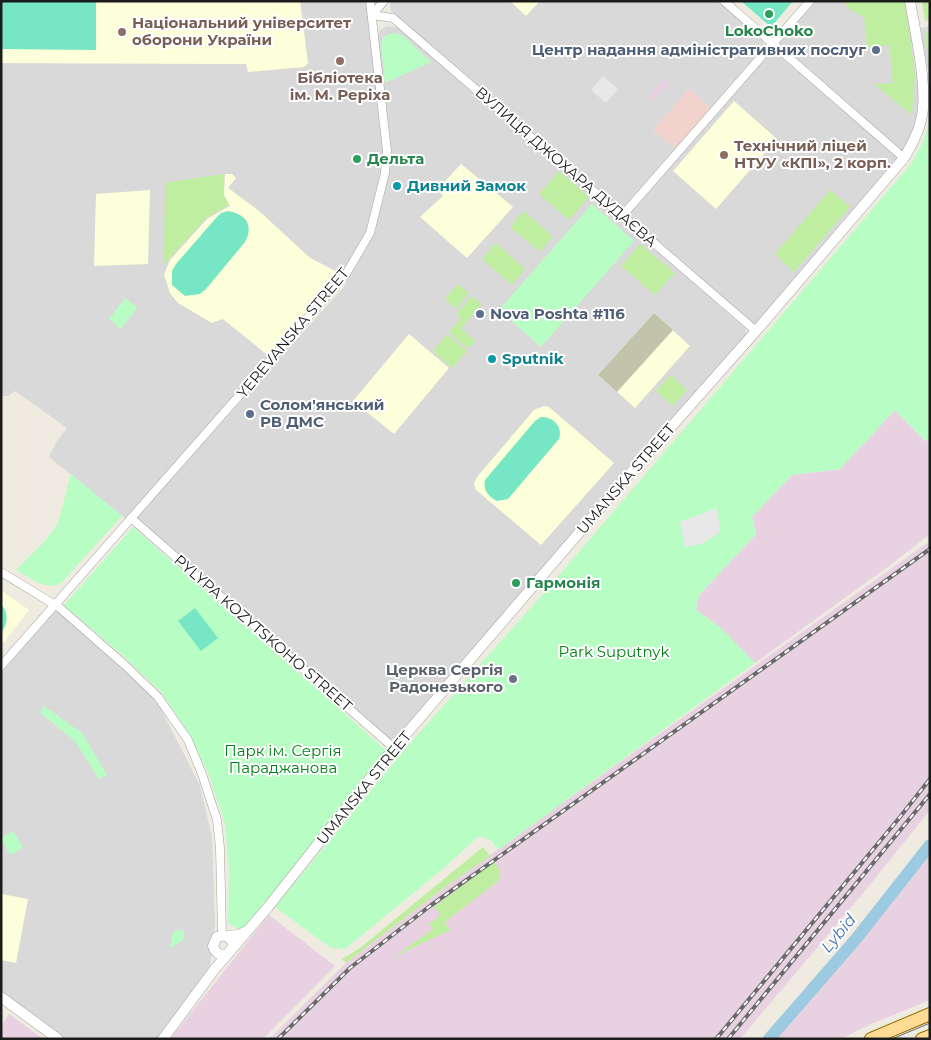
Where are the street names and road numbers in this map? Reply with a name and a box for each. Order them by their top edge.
street label: ВУЛИЦЯ ДЖОХАРА ДУДАЄВА [472,82,661,251]
street label: YEREVANSKA STREET [233,263,353,402]
street label: UMANSKA STREET [572,419,679,538]
street label: PYLYPA KOZYTSKOHO STREET [170,550,357,715]
street label: UMANSKA STREET [312,727,415,848]

